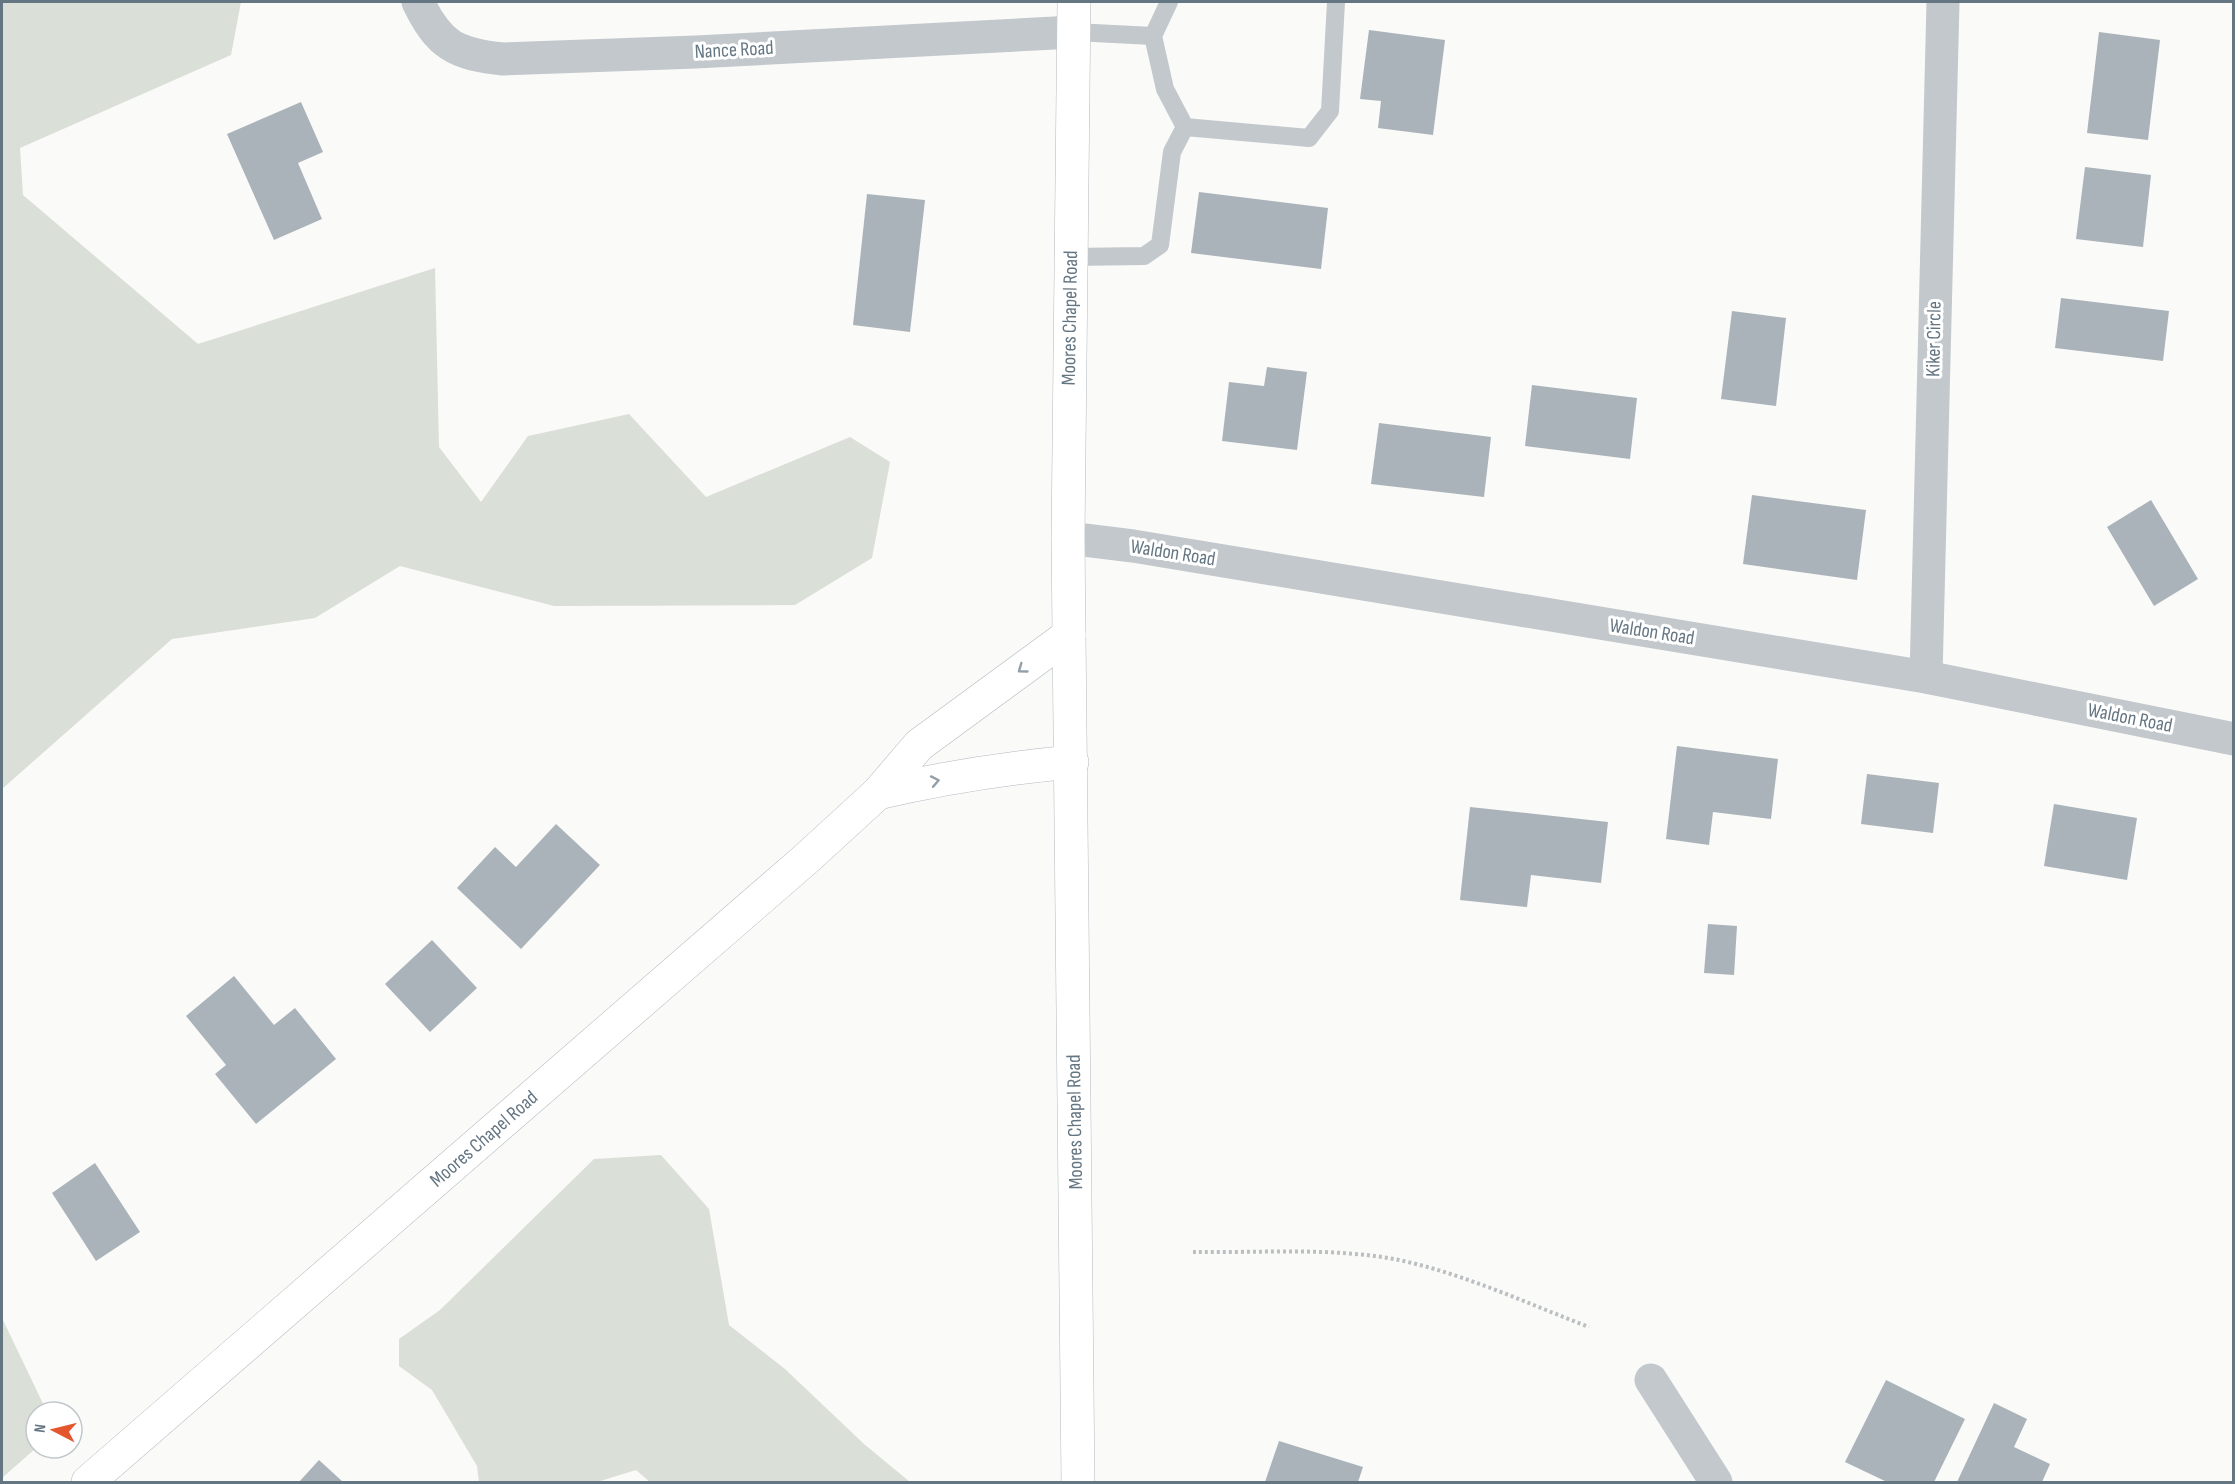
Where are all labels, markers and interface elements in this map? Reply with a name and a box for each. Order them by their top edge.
street label: Nance Road [694,36,774,64]
street label: Moores Chapel Road [1057,250,1083,386]
street label: Kiker Circle [1921,301,1947,377]
street label: Waldon Road [1129,534,1217,572]
street label: Waldon Road [1608,613,1696,651]
one-way arrow [1017,662,1028,673]
street label: Waldon Road [2086,698,2174,738]
one-way arrow [930,775,940,788]
street label: Moores Chapel Road [1062,1054,1088,1190]
street label: Moores Chapel Road [425,1086,543,1192]
north arrow [24,1400,84,1460]
text: N [31,1423,51,1434]

